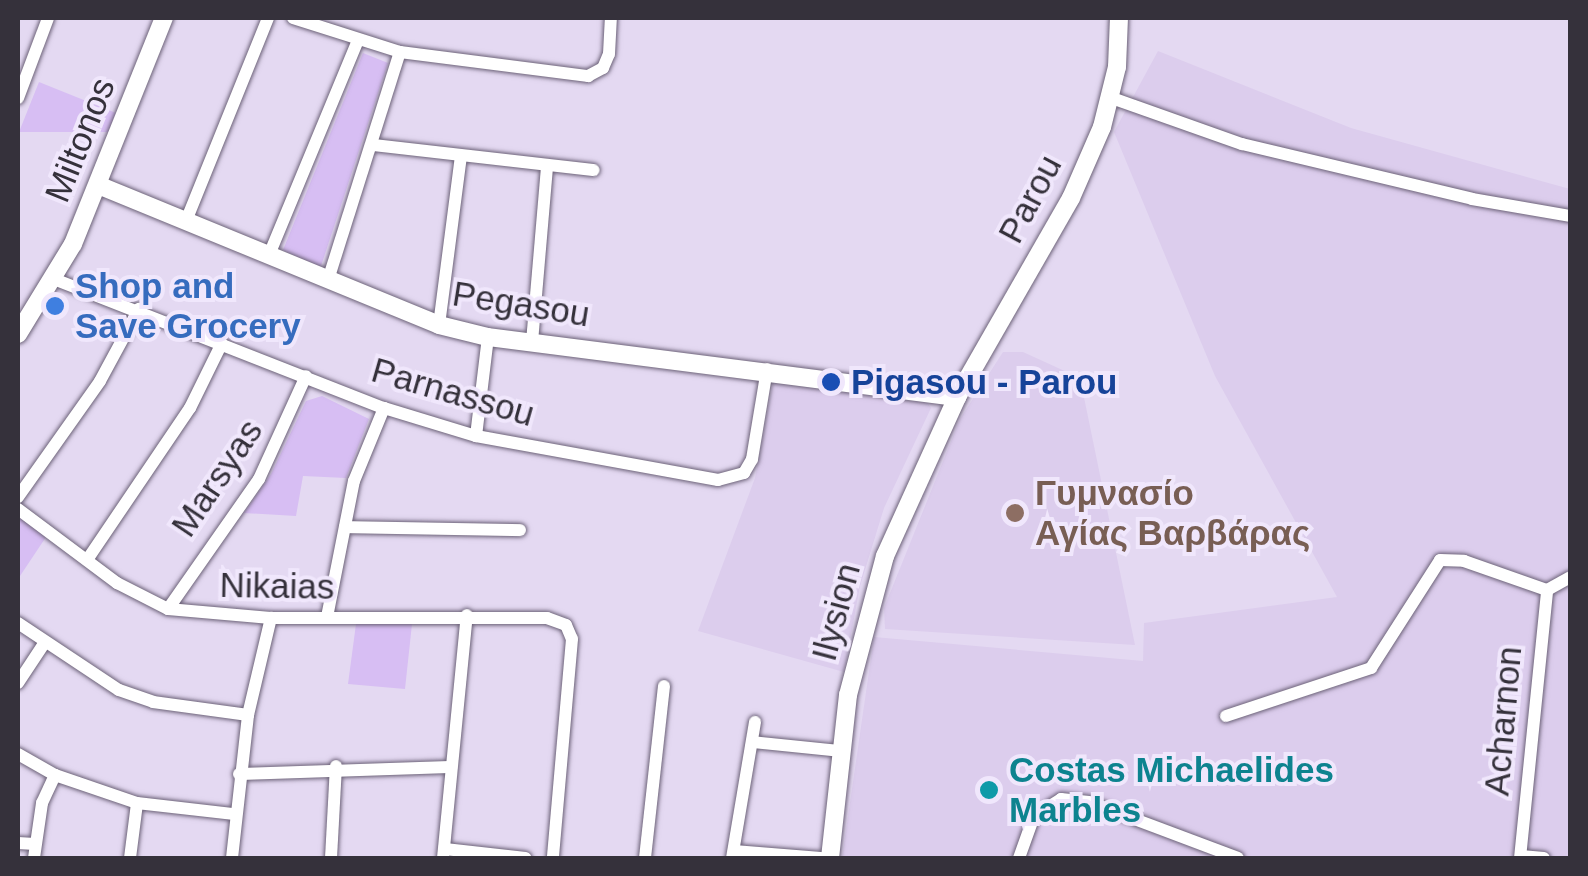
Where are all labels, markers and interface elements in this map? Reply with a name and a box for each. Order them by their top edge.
street label: Miltonos [36,72,124,208]
street label: Parou [990,148,1070,250]
place label: Shop and Save Grocery [75,265,301,347]
street label: Pegasou [449,272,593,336]
marker: Shop and Save Grocery [44,295,66,317]
street label: Parnassou [367,349,539,435]
place label: Pigasou - Parou [851,361,1117,403]
marker: Pigasou - Parou [820,371,842,393]
street label: Marsyas [163,411,271,545]
place label: Γυμνασίο Αγίας Βαρβάρας [1035,472,1310,554]
marker: Γυμνασίο Αγίας Βαρβάρας [1004,502,1026,524]
street label: Ilysion [803,559,869,665]
street label: Nikaias [219,564,335,608]
street label: Acharnon [1476,645,1530,797]
place label: Costas Michaelides Marbles [1009,749,1334,831]
marker: Costas Michaelides Marbles [978,779,1000,801]

